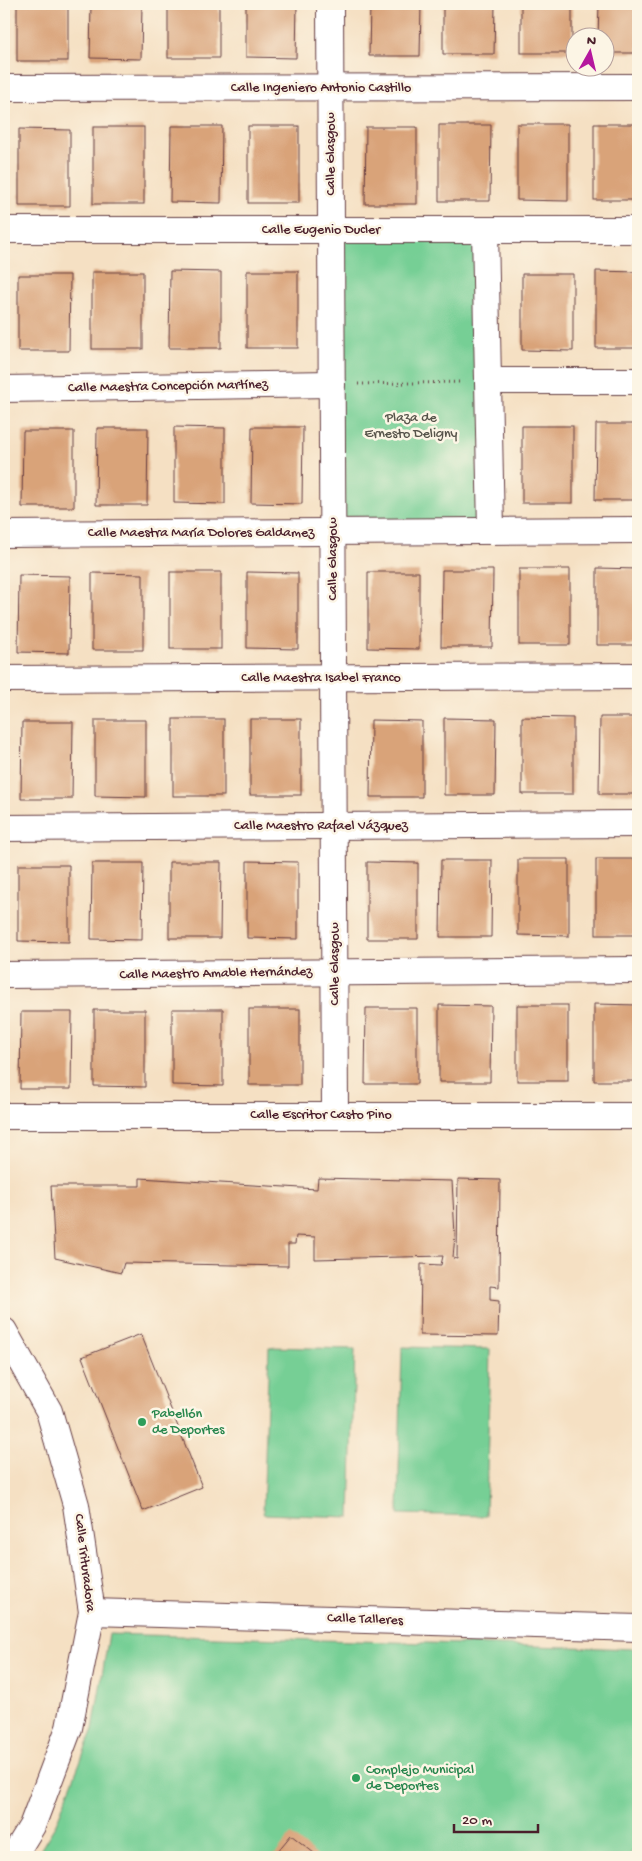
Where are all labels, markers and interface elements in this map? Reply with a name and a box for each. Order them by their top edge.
north arrow [564,28,614,78]
text: N [586,33,597,51]
street label: Calle Ingeniero Antonio Castillo [231,80,411,97]
street label: Calle Glasgow [323,112,340,196]
street label: Calle Eugenio Ducler [262,222,381,239]
street label: Calle Maestra Concepción Martínez [68,377,269,397]
park label: Plaza de Ernesto Deligny [365,410,458,443]
street label: Calle Glasgow [325,517,342,601]
street label: Calle Maestra María Dolores Galdamez [88,525,315,542]
street label: Calle Maestra Isabel Franco [241,670,401,687]
street label: Calle Maestro Rafael Vázquez [234,818,409,835]
street label: Calle Glasgow [327,922,344,1006]
street label: Calle Maestro Amable Hernández [119,964,313,984]
street label: Calle Escritor Casto Pino [250,1107,392,1124]
place label: Pabellón de Deportes [151,1406,225,1439]
marker: Pabellón de Deportes [136,1416,148,1428]
street label: Calle Trituradora [70,1513,99,1614]
street label: Calle Talleres [327,1610,404,1630]
place label: Complejo Municipal de Deportes [366,1762,474,1795]
marker: Complejo Municipal de Deportes [350,1772,362,1784]
scale bar [454,1801,538,1833]
text: 20 m [462,1812,492,1830]

